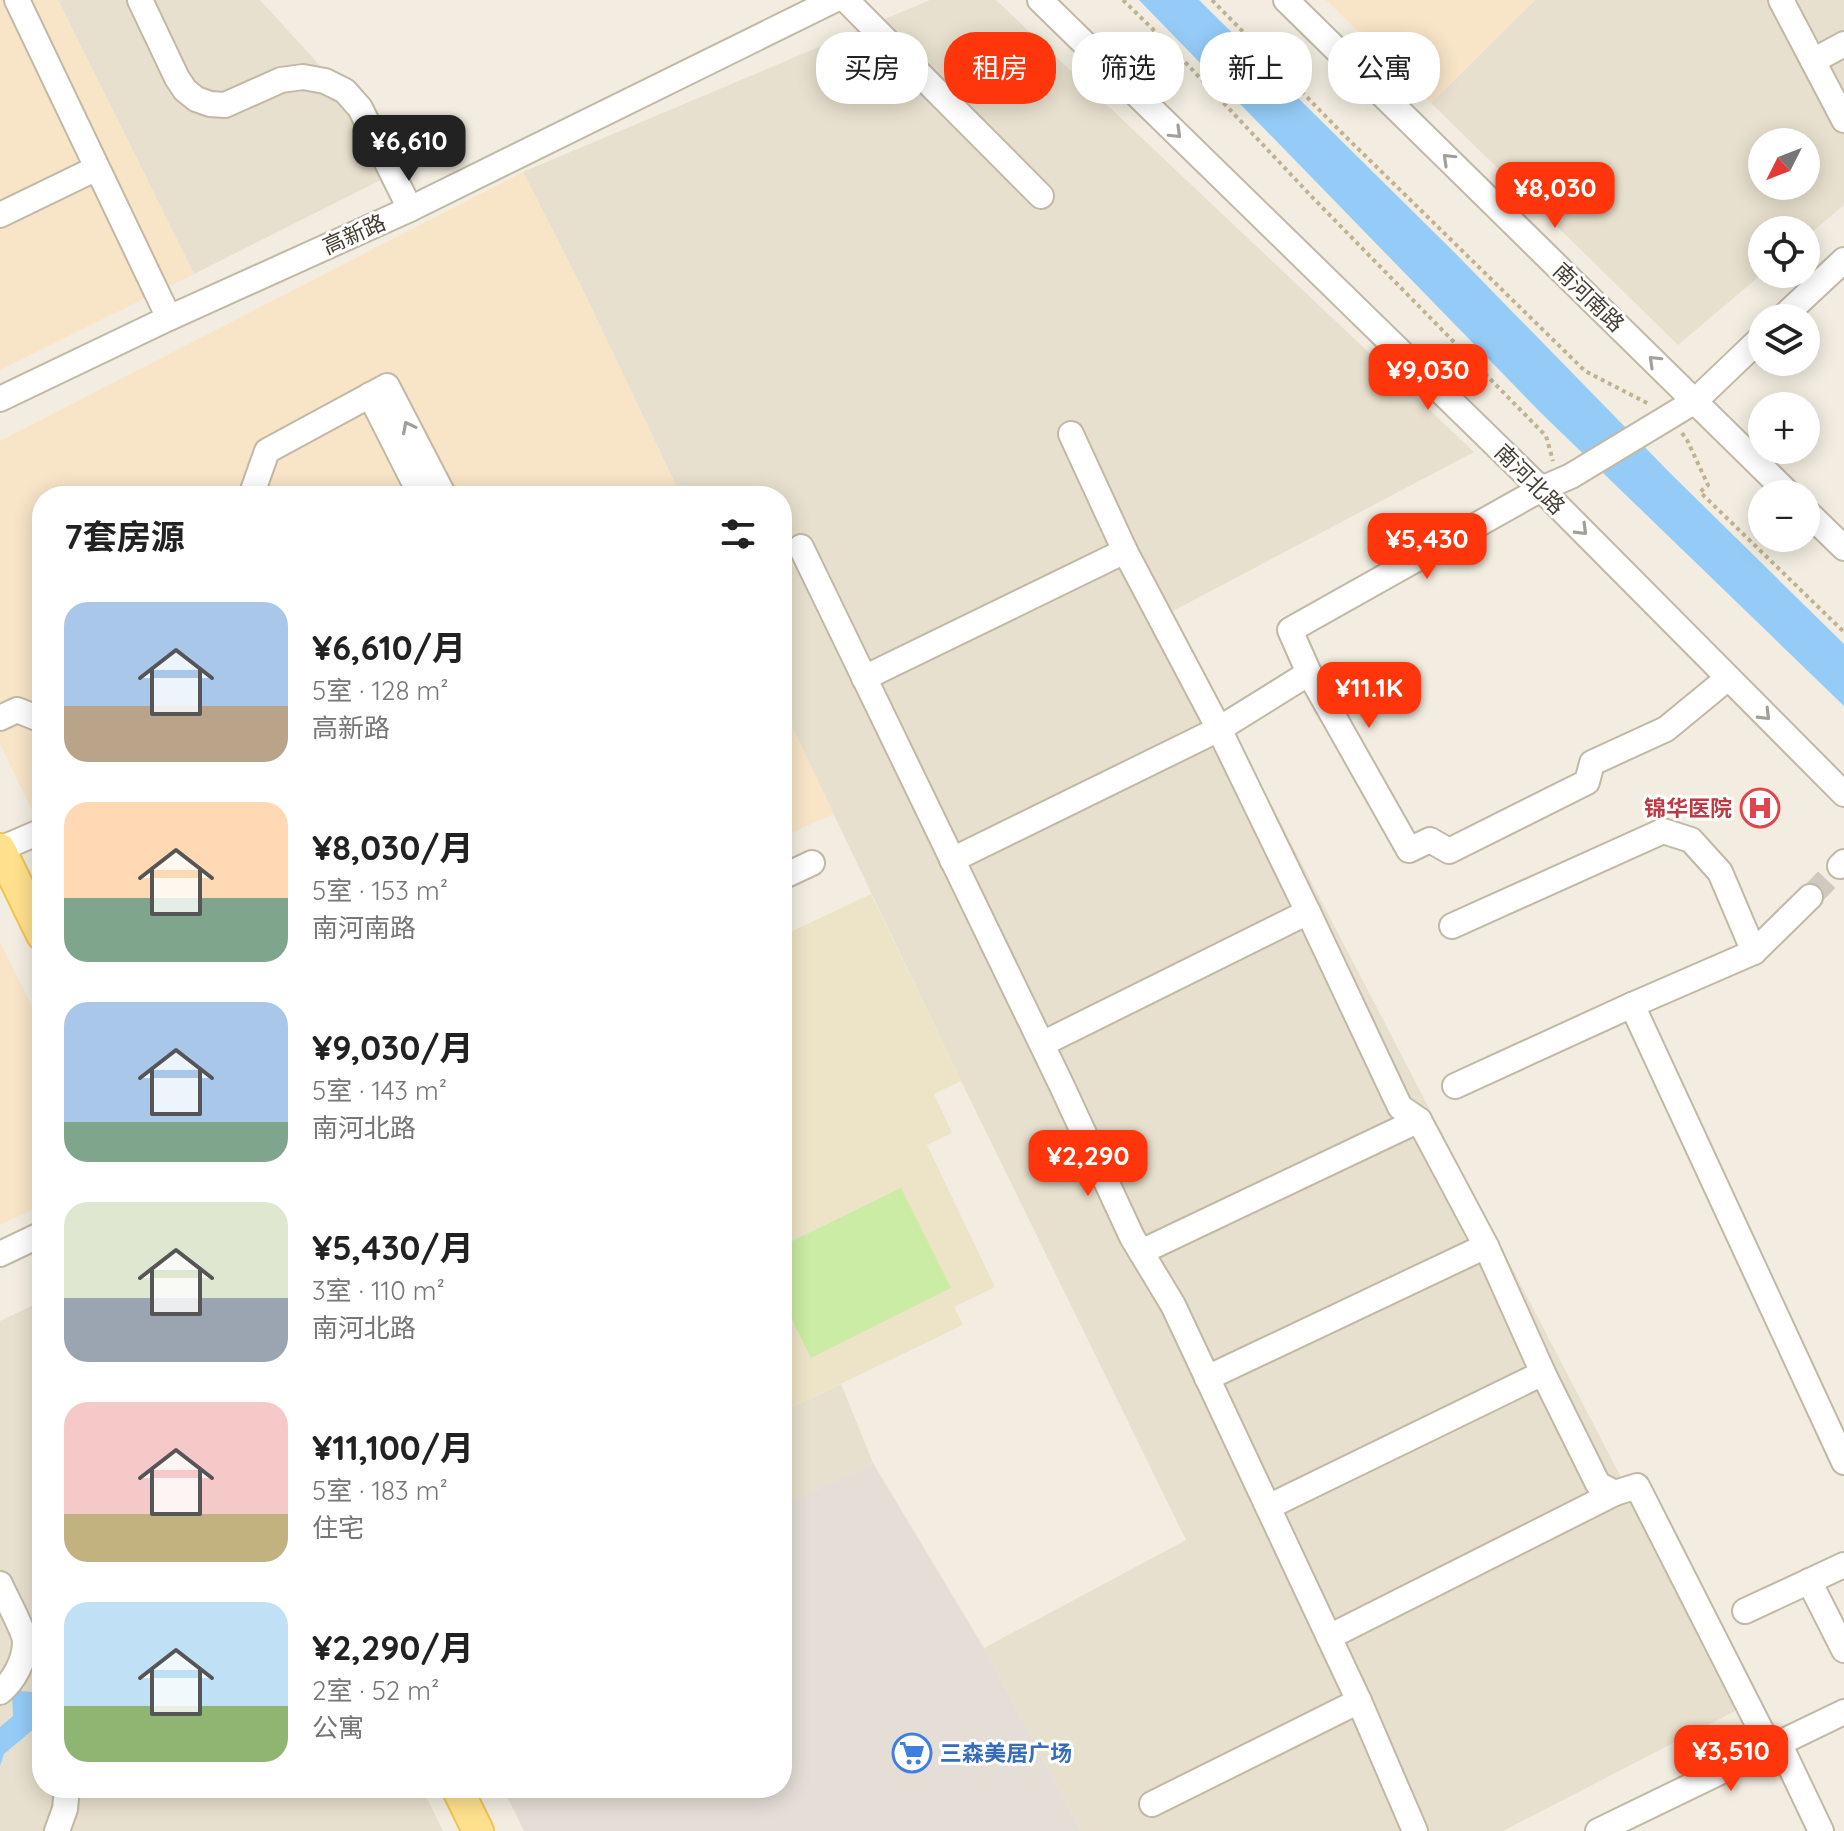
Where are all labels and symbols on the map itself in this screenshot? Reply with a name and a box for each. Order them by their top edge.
pin: ¥6,610 [344,115,474,183]
one-way arrow [1167,123,1181,138]
north arrow [1748,128,1820,200]
one-way arrow [1443,154,1457,168]
pin: ¥8,030 [1490,162,1620,230]
street label: 高新路 [318,208,390,260]
street label: 南河南路 [1548,256,1630,338]
pin: ¥9,030 [1363,344,1493,412]
one-way arrow [1649,355,1663,370]
one-way arrow [402,420,417,435]
street label: 南河北路 [1489,438,1571,520]
pin: ¥5,430 [1362,513,1492,581]
one-way arrow [1573,521,1587,535]
pin: ¥11.1K [1304,662,1434,730]
one-way arrow [1756,706,1770,720]
hospital icon: 锦华医院 [1739,787,1781,829]
place label: 锦华医院 [1644,794,1732,822]
pin: ¥2,290 [1023,1130,1153,1198]
pin: ¥3,510 [1666,1725,1796,1793]
supermarket icon: 三森美居广场 [891,1732,933,1774]
place label: 三森美居广场 [940,1739,1072,1767]

